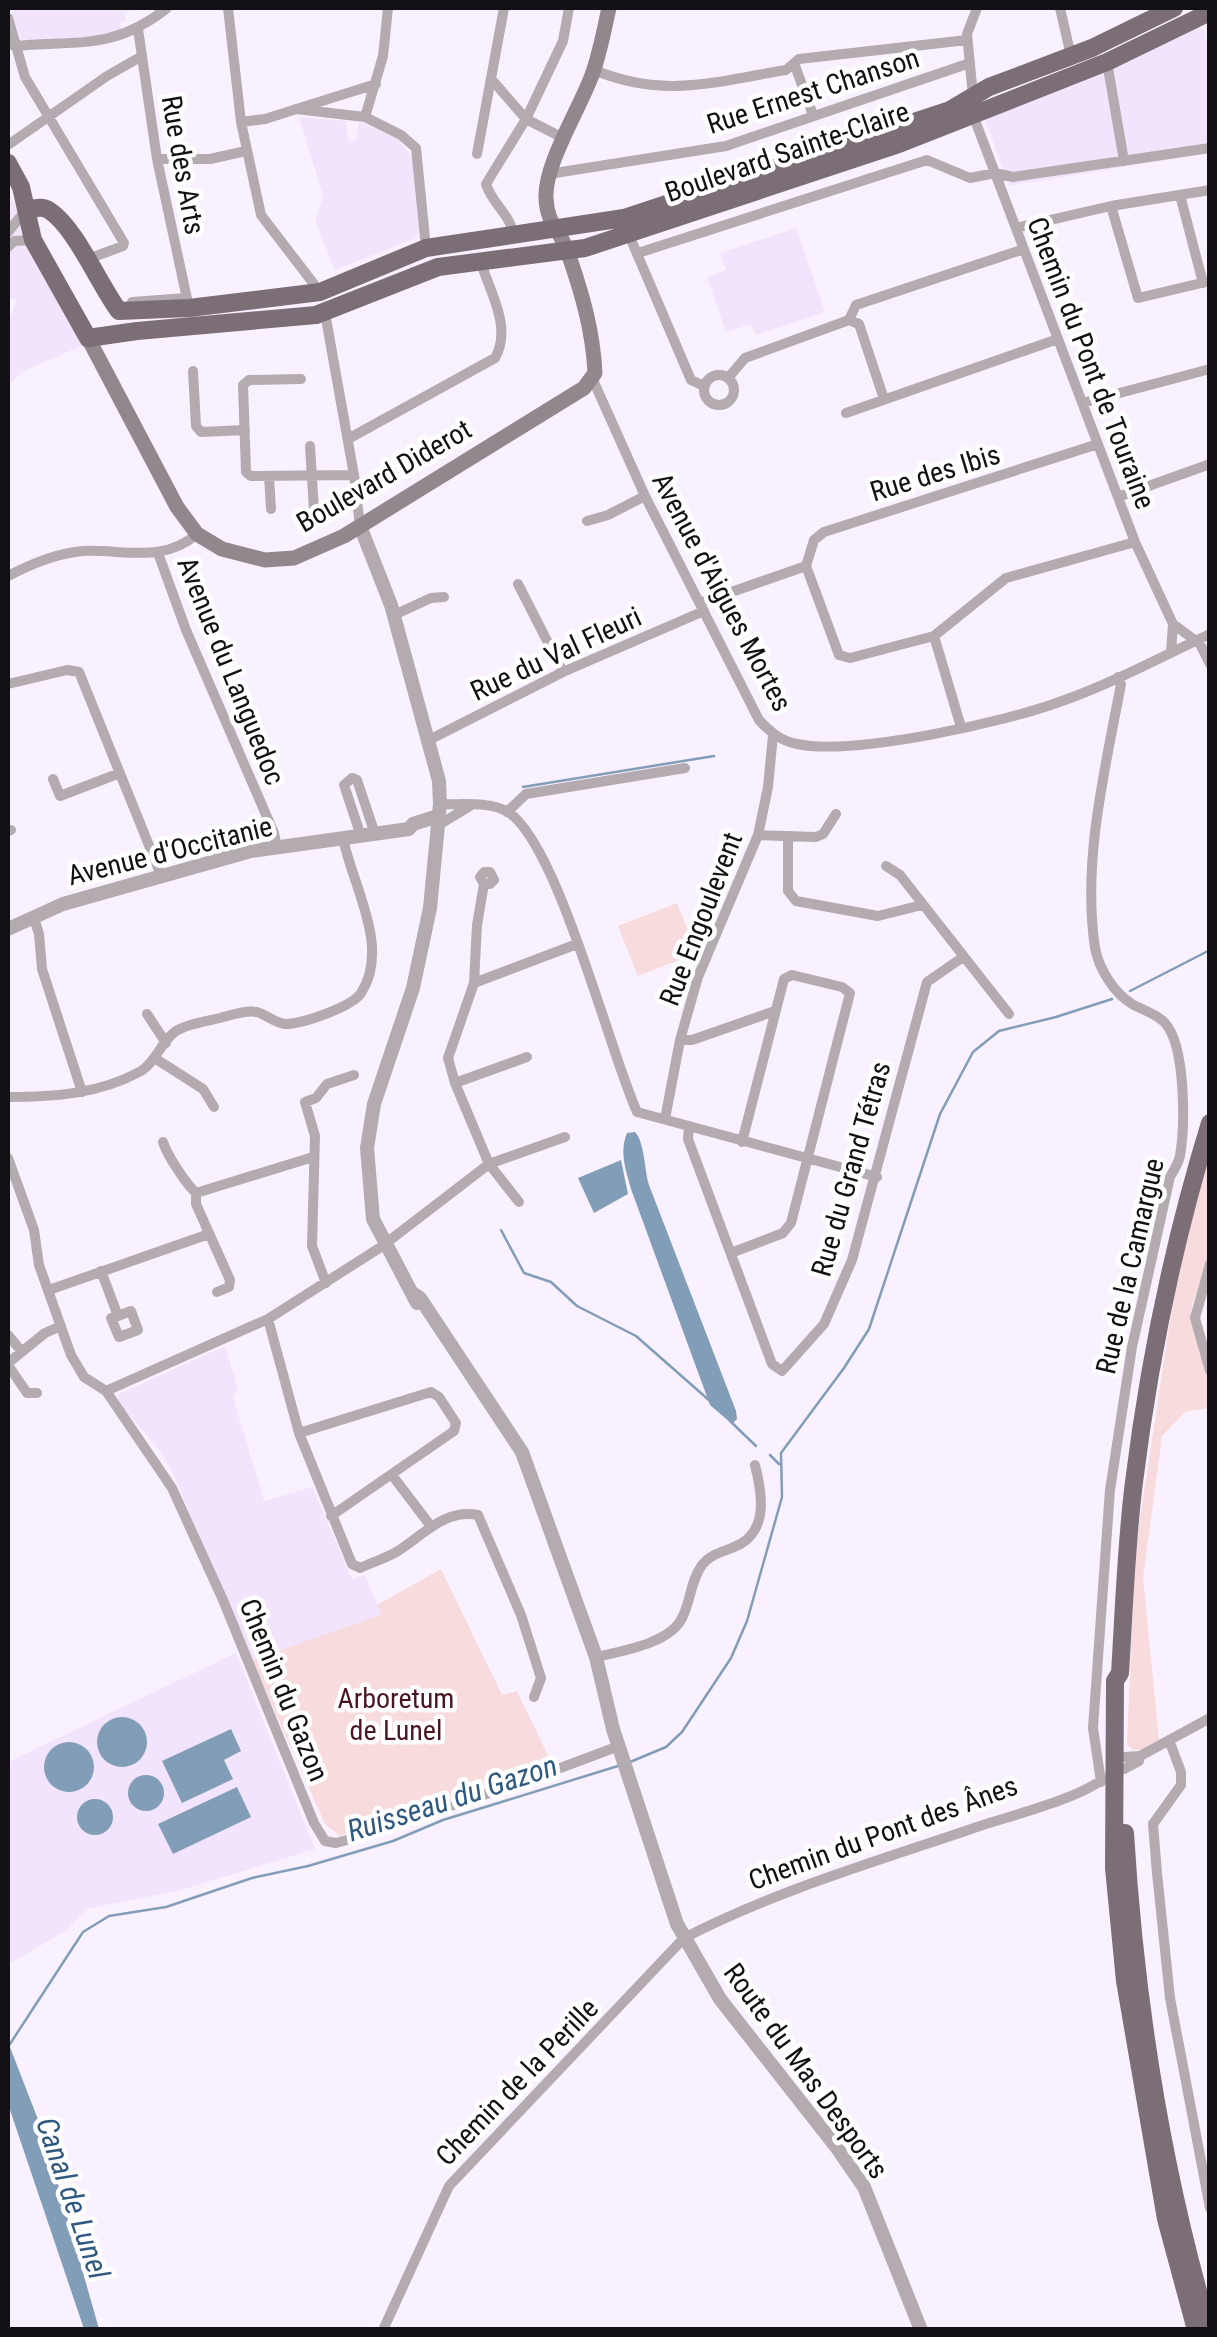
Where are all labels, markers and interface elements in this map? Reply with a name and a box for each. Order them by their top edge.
street label: Rue Ernest Chanson [703,41,923,141]
street label: Rue des Arts [155,93,211,237]
street label: Boulevard Sainte-Claire [661,95,913,209]
street label: Chemin du Pont de Touraine [1020,212,1162,514]
street label: Boulevard Diderot [291,413,477,539]
street label: Rue des Ibis [866,438,1004,508]
street label: Avenue d'Aigues Mortes [645,467,799,717]
street label: Avenue du Languedoc [170,552,292,790]
street label: Rue du Val Fleuri [465,600,647,708]
street label: Avenue d'Occitanie [64,810,276,892]
street label: Rue Engoulevent [653,828,749,1010]
street label: Rue du Grand Tétras [805,1058,897,1280]
street label: Rue de la Camargue [1089,1155,1171,1377]
street label: Chemin du Gazon [232,1594,336,1786]
park label: Arboretum de Lunel [338,1682,454,1747]
water label: Ruisseau du Gazon [342,1748,562,1848]
street label: Chemin du Pont des Ânes [744,1769,1022,1897]
street label: Route du Mas Desports [717,1957,895,2185]
street label: Chemin de la Perille [429,1992,605,2172]
water label: Canal de Lunel [29,2113,117,2284]

